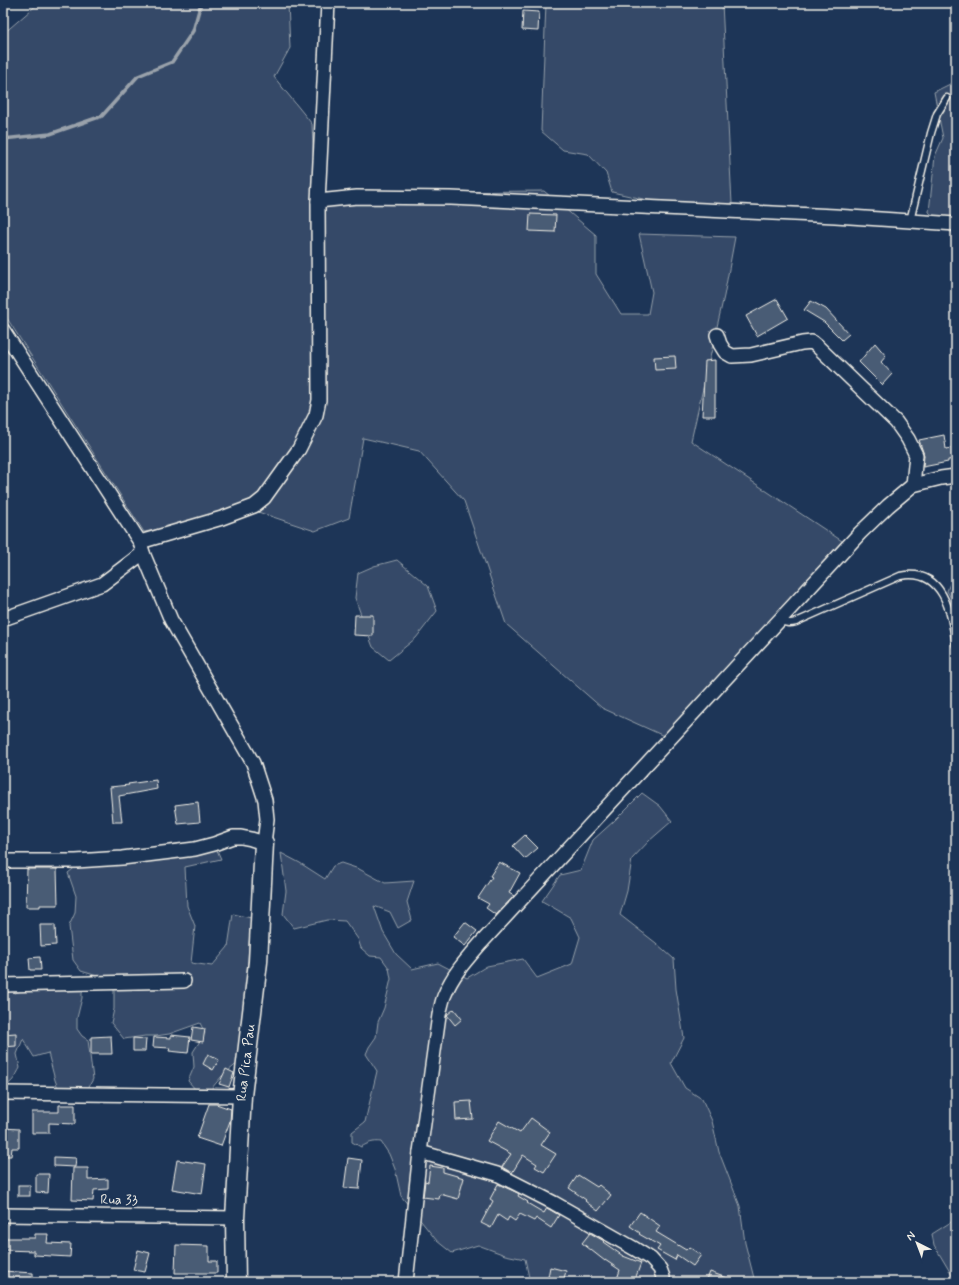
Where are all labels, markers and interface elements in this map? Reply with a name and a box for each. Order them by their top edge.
street label: Rua Pica Pau [233,1022,260,1102]
street label: Rua 33 [100,1191,138,1209]
north arrow [897,1223,937,1263]
text: N [904,1229,918,1244]

